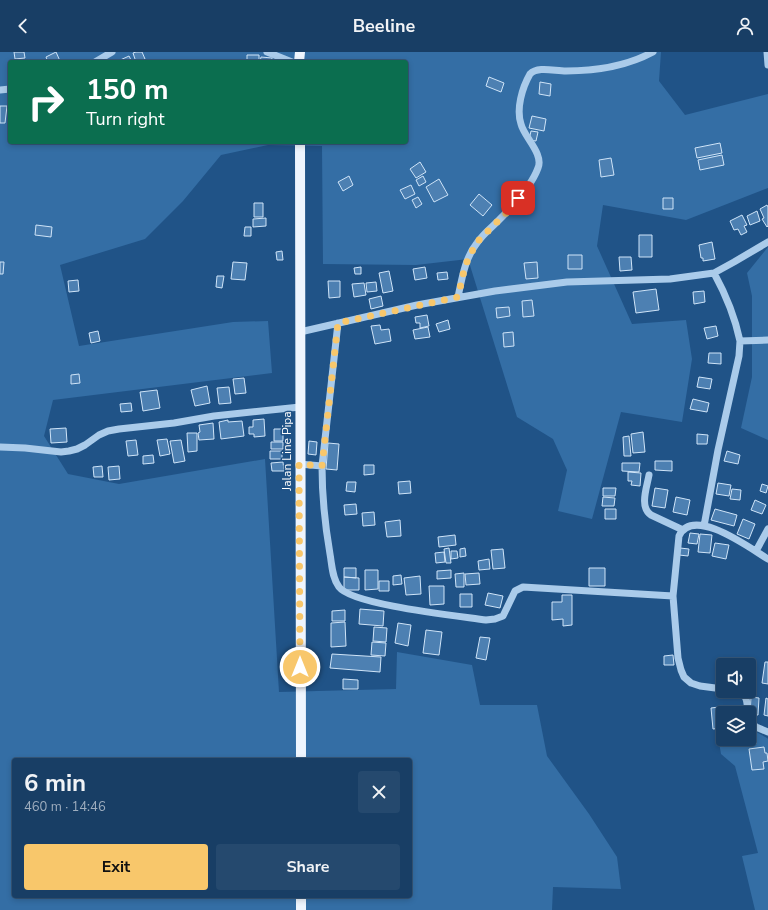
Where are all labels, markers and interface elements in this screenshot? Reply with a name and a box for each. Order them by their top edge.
text: Beeline [353,14,415,38]
icon: back [12,15,34,37]
icon: person [734,15,756,37]
text: 150 m [86,71,169,109]
icon: right [20,76,72,128]
text: Turn right [86,107,165,131]
pin [501,181,535,215]
icon: arrive [507,187,529,209]
street label: Jalan Line Pipa [279,411,295,492]
position arrow [279,646,321,688]
map controls [716,658,756,746]
button: sound [716,658,756,698]
button: layers [716,706,756,746]
text: 6 min [24,767,86,799]
button: close [358,771,400,813]
text: 460 m · 14:46 [24,798,106,816]
button: Exit [24,844,208,890]
button: Share [216,844,400,890]

